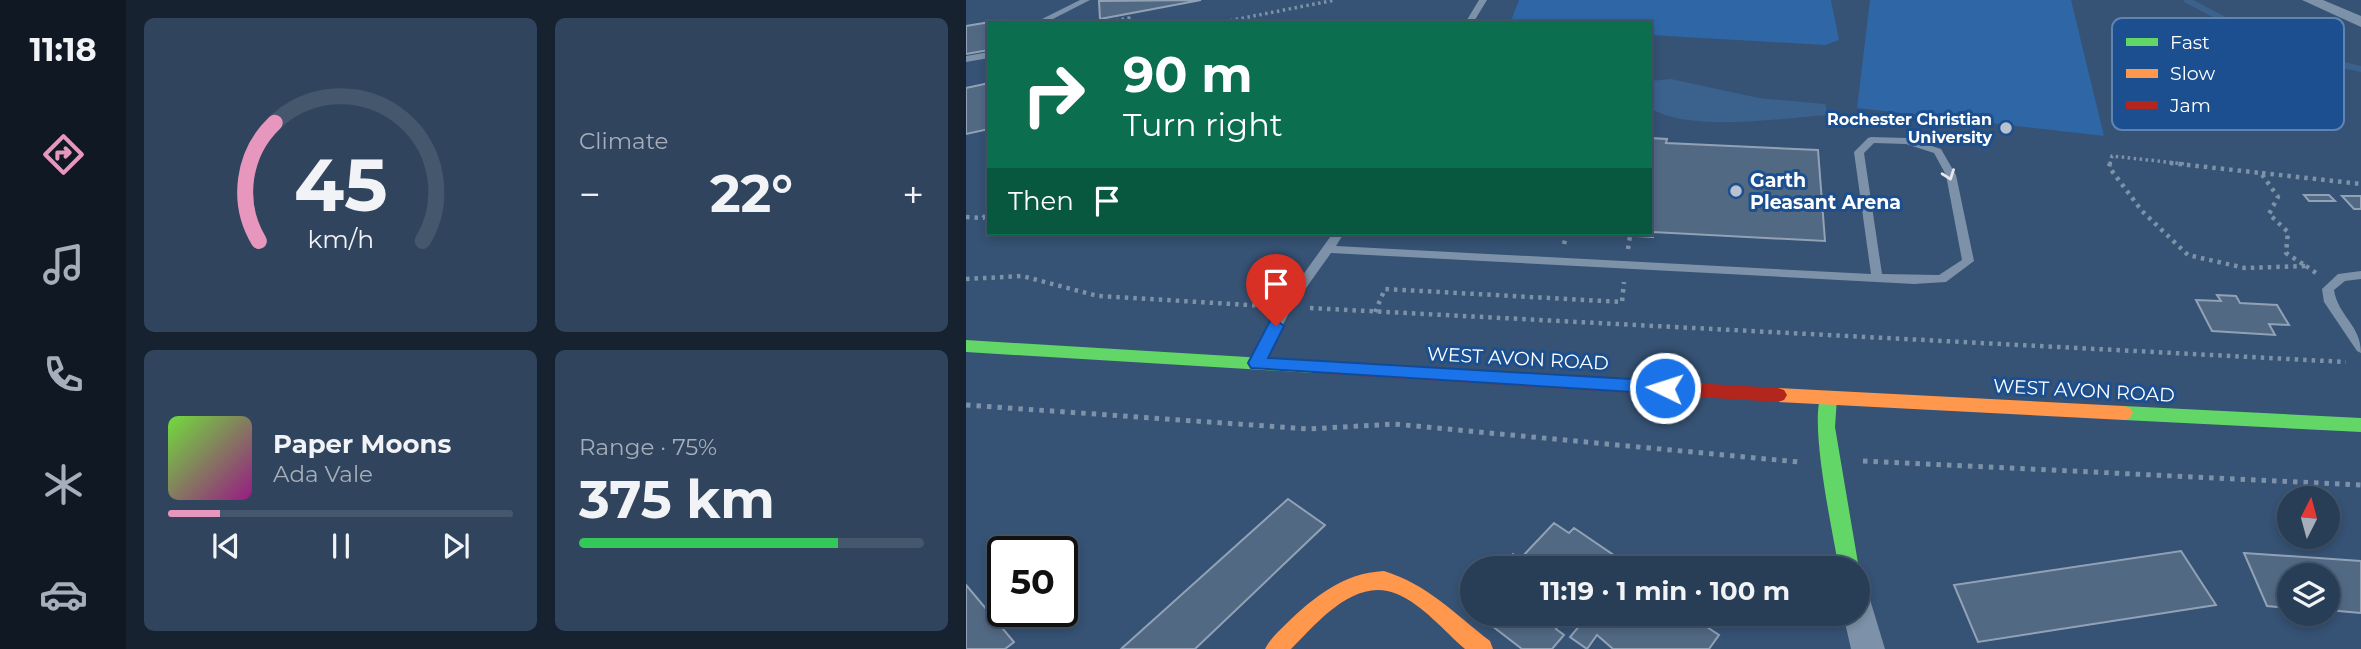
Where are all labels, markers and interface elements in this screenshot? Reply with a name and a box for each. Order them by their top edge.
legend [2112,18,2344,130]
text: 11:18 [29,30,97,69]
text: Fast [2170,31,2210,54]
text: 90 m [1123,45,1253,104]
icon: right [1008,49,1099,140]
text: Slow [2170,62,2215,85]
text: Jam [2169,94,2211,117]
text: Turn right [1123,105,1283,144]
place label: Rochester Christian University [1827,110,1992,147]
marker: Rochester Christian University [1998,120,2014,136]
text: Climate [579,127,668,155]
icon: directions [39,130,88,179]
text: 45 [294,141,387,229]
text: 22° [710,162,793,225]
one-way arrow [1941,168,1955,180]
place label: Garth Pleasant Arena [1750,169,1901,214]
text: − [579,171,601,218]
text: + [902,171,924,218]
icon: arrive [1088,182,1126,220]
marker: Garth Pleasant Arena [1728,183,1744,199]
text: Then [1008,185,1074,217]
text: km/h [307,224,374,254]
icon: music [39,240,88,289]
pin [1246,254,1306,326]
icon: arrive [1257,265,1295,303]
street label: WEST AVON ROAD [1427,342,1609,375]
icon: phone [39,350,88,399]
position arrow [1628,351,1702,425]
street label: WEST AVON ROAD [1993,374,2175,407]
text: Paper Moons [273,428,451,460]
text: Range · 75% [579,433,717,461]
icon: climate [39,460,88,509]
text: Ada Vale [273,460,373,488]
text: 375 km [579,468,775,531]
north arrow [2277,486,2340,550]
map controls [2277,486,2340,626]
icon: previous [207,527,245,565]
icon: pause [322,527,360,565]
icon: next [437,527,475,565]
speed limit sign: 50 [987,536,1078,627]
button: layers [2277,563,2340,626]
icon: car [39,570,88,619]
text: 11:19 · 1 min · 100 m [1540,575,1790,607]

